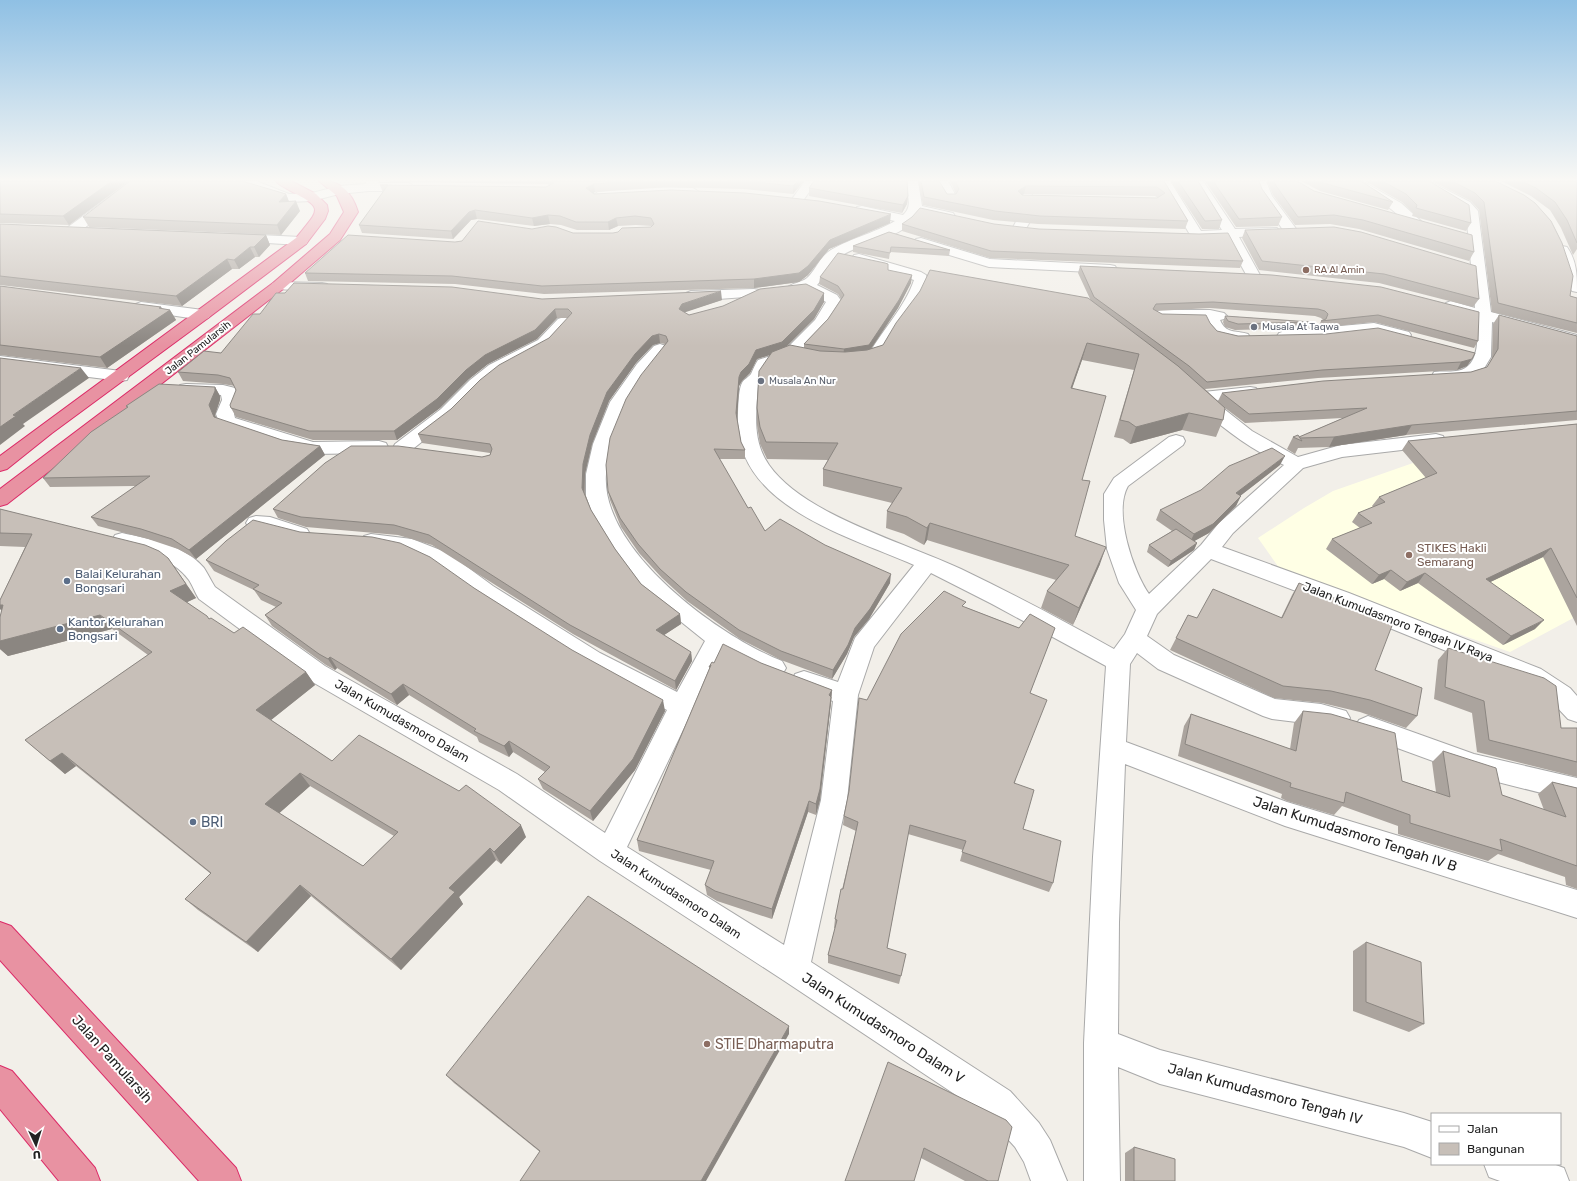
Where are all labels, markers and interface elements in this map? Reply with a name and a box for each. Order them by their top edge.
place label: RA Al Amin [1314,264,1365,276]
marker: RA Al Amin [1301,265,1311,275]
street label: Jalan Pamularsih [163,319,233,377]
place label: Musala At Taqwa [1262,321,1339,333]
marker: Musala At Taqwa [1249,322,1259,332]
place label: Musala An Nur [769,375,836,387]
marker: Musala An Nur [756,376,766,386]
place label: STIKES Hakli Semarang [1417,541,1487,569]
marker: STIKES Hakli Semarang [1404,550,1414,560]
place label: Balai Kelurahan Bongsari [75,567,161,595]
marker: Balai Kelurahan Bongsari [62,576,72,586]
street label: Jalan Kumudasmoro Tengah IV Raya [1301,579,1495,665]
place label: Kantor Kelurahan Bongsari [68,615,164,643]
marker: Kantor Kelurahan Bongsari [55,624,65,634]
street label: Jalan Kumudasmoro Dalam [332,677,472,765]
street label: Jalan Kumudasmoro Tengah IV B [1251,793,1459,875]
place label: BRI [201,814,223,831]
marker: BRI [188,817,198,827]
street label: Jalan Kumudasmoro Dalam [608,847,744,941]
street label: Jalan Kumudasmoro Dalam V [798,969,968,1087]
street label: Jalan Pamularsih [68,1011,156,1107]
place label: STIE Dharmaputra [715,1036,834,1053]
marker: STIE Dharmaputra [702,1039,712,1049]
street label: Jalan Kumudasmoro Tengah IV [1166,1060,1364,1128]
legend [1431,1113,1561,1165]
text: Jalan [1467,1122,1498,1136]
north arrow [16,1125,56,1165]
text: Bangunan [1467,1142,1524,1156]
text: U [32,1148,41,1161]

